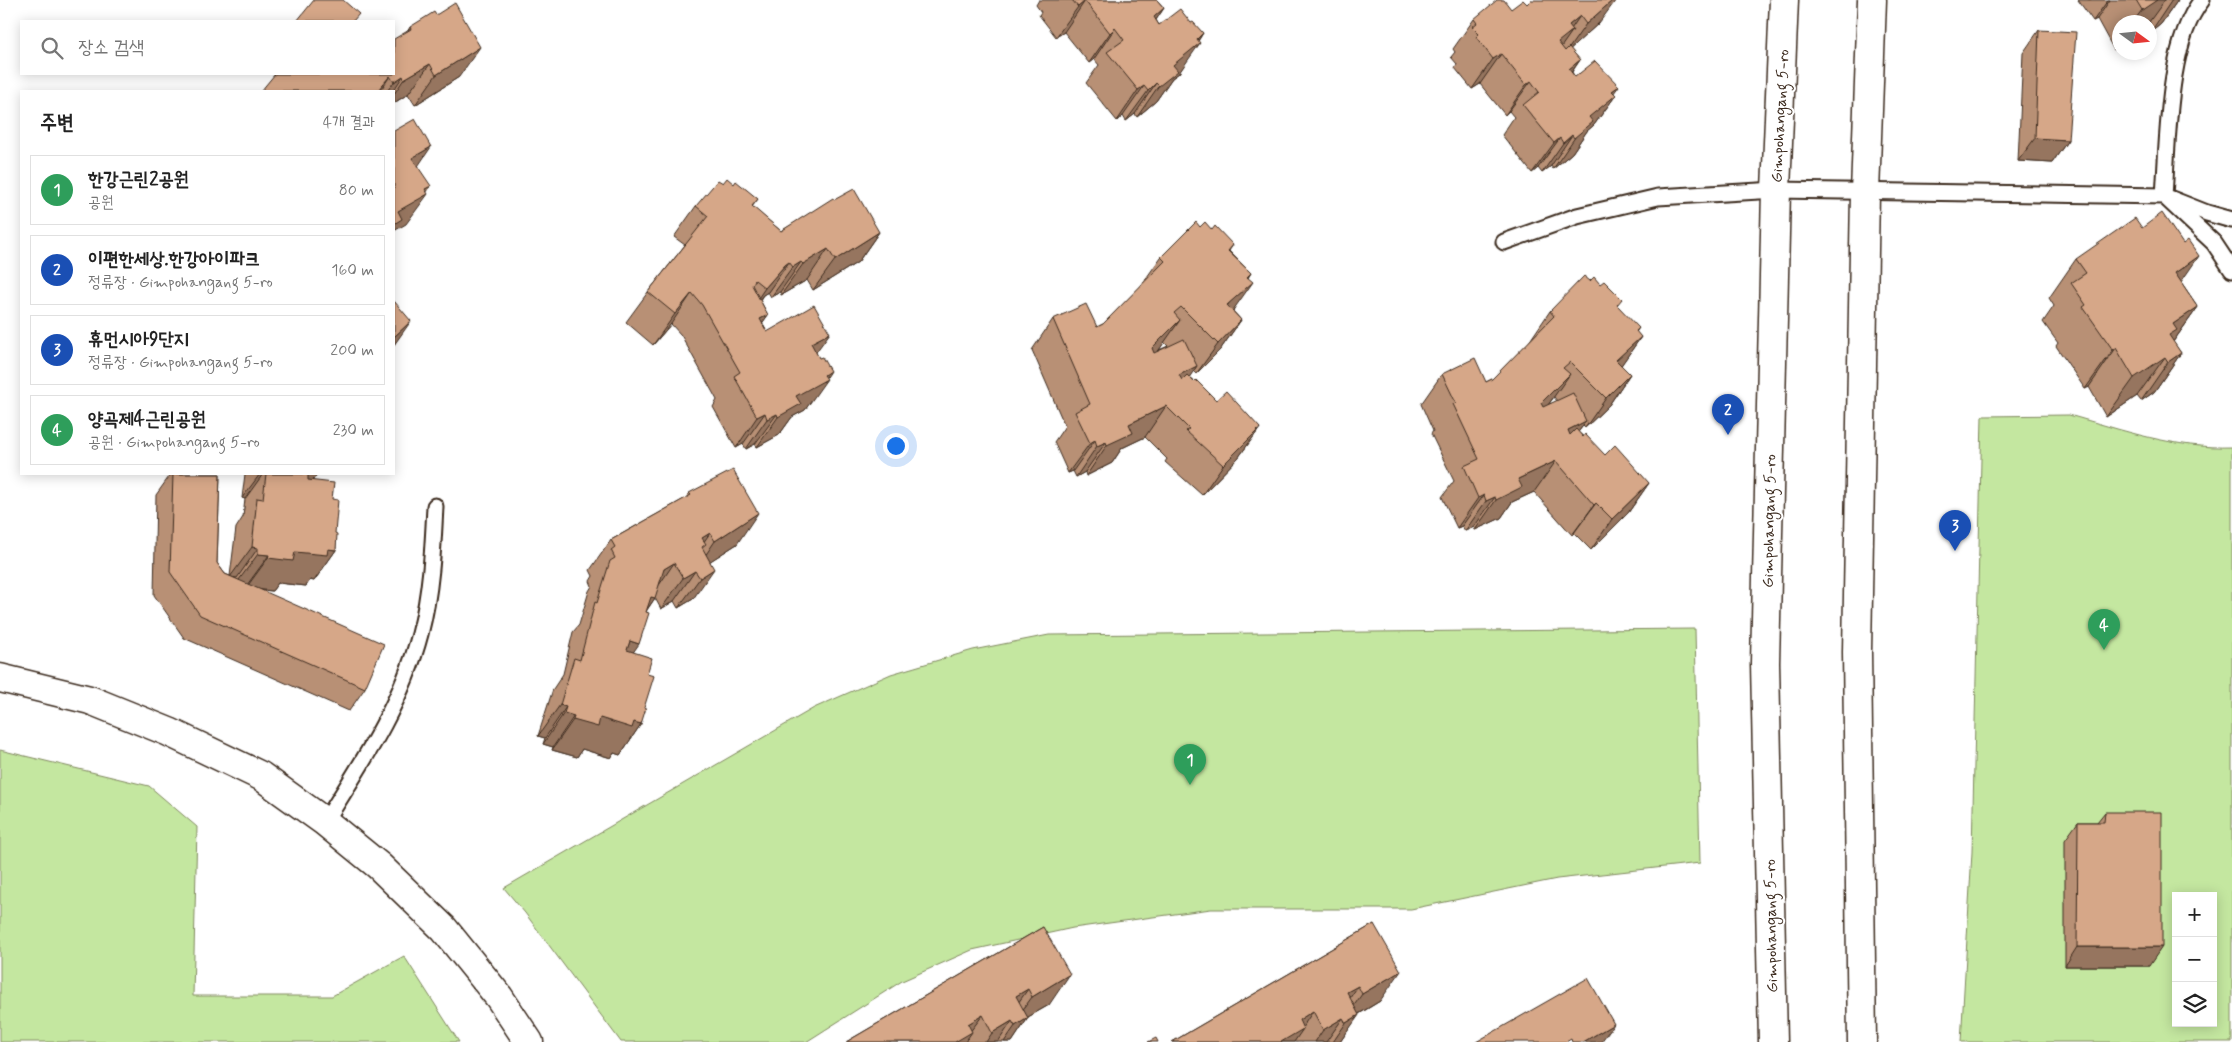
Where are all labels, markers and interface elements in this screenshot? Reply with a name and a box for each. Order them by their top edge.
north arrow [2112,15,2157,60]
search box [20,20,395,75]
icon: search [38,34,66,62]
text: 장소 검색 [78,35,144,60]
street label: Gimpohangang 5-ro [1767,48,1795,183]
text: 주변 [40,109,74,137]
text: 4개 결과 [323,112,375,133]
text: 한강근린2공원 [88,167,189,192]
text: 1 [53,180,61,201]
text: 80 m [339,180,374,201]
text: 공원 [88,192,114,213]
text: 이편한세상.한강아이파크 [88,247,260,272]
text: 2 [53,260,61,281]
text: 160 m [331,260,374,281]
text: 정류장 · Gimpohangang 5-ro [88,272,273,293]
text: 휴먼시아9단지 [88,327,189,352]
text: 3 [53,340,61,361]
text: 200 m [330,340,374,361]
text: 정류장 · Gimpohangang 5-ro [88,352,273,373]
pin: 2 [1712,394,1744,435]
text: 양곡제4근린공원 [88,407,206,432]
text: 4 [52,420,62,441]
text: 230 m [333,420,374,441]
text: 공원 · Gimpohangang 5-ro [88,432,260,453]
your location [883,433,909,459]
street label: Gimpohangang 5-ro [1758,454,1782,588]
pin: 3 [1939,510,1971,551]
pin: 4 [2088,609,2120,650]
pin: 1 [1174,744,1206,785]
street label: Gimpohangang 5-ro [1760,859,1784,993]
map controls [2172,892,2217,1027]
button: + [2172,892,2217,937]
button: − [2172,937,2217,982]
button: layers [2172,982,2217,1027]

